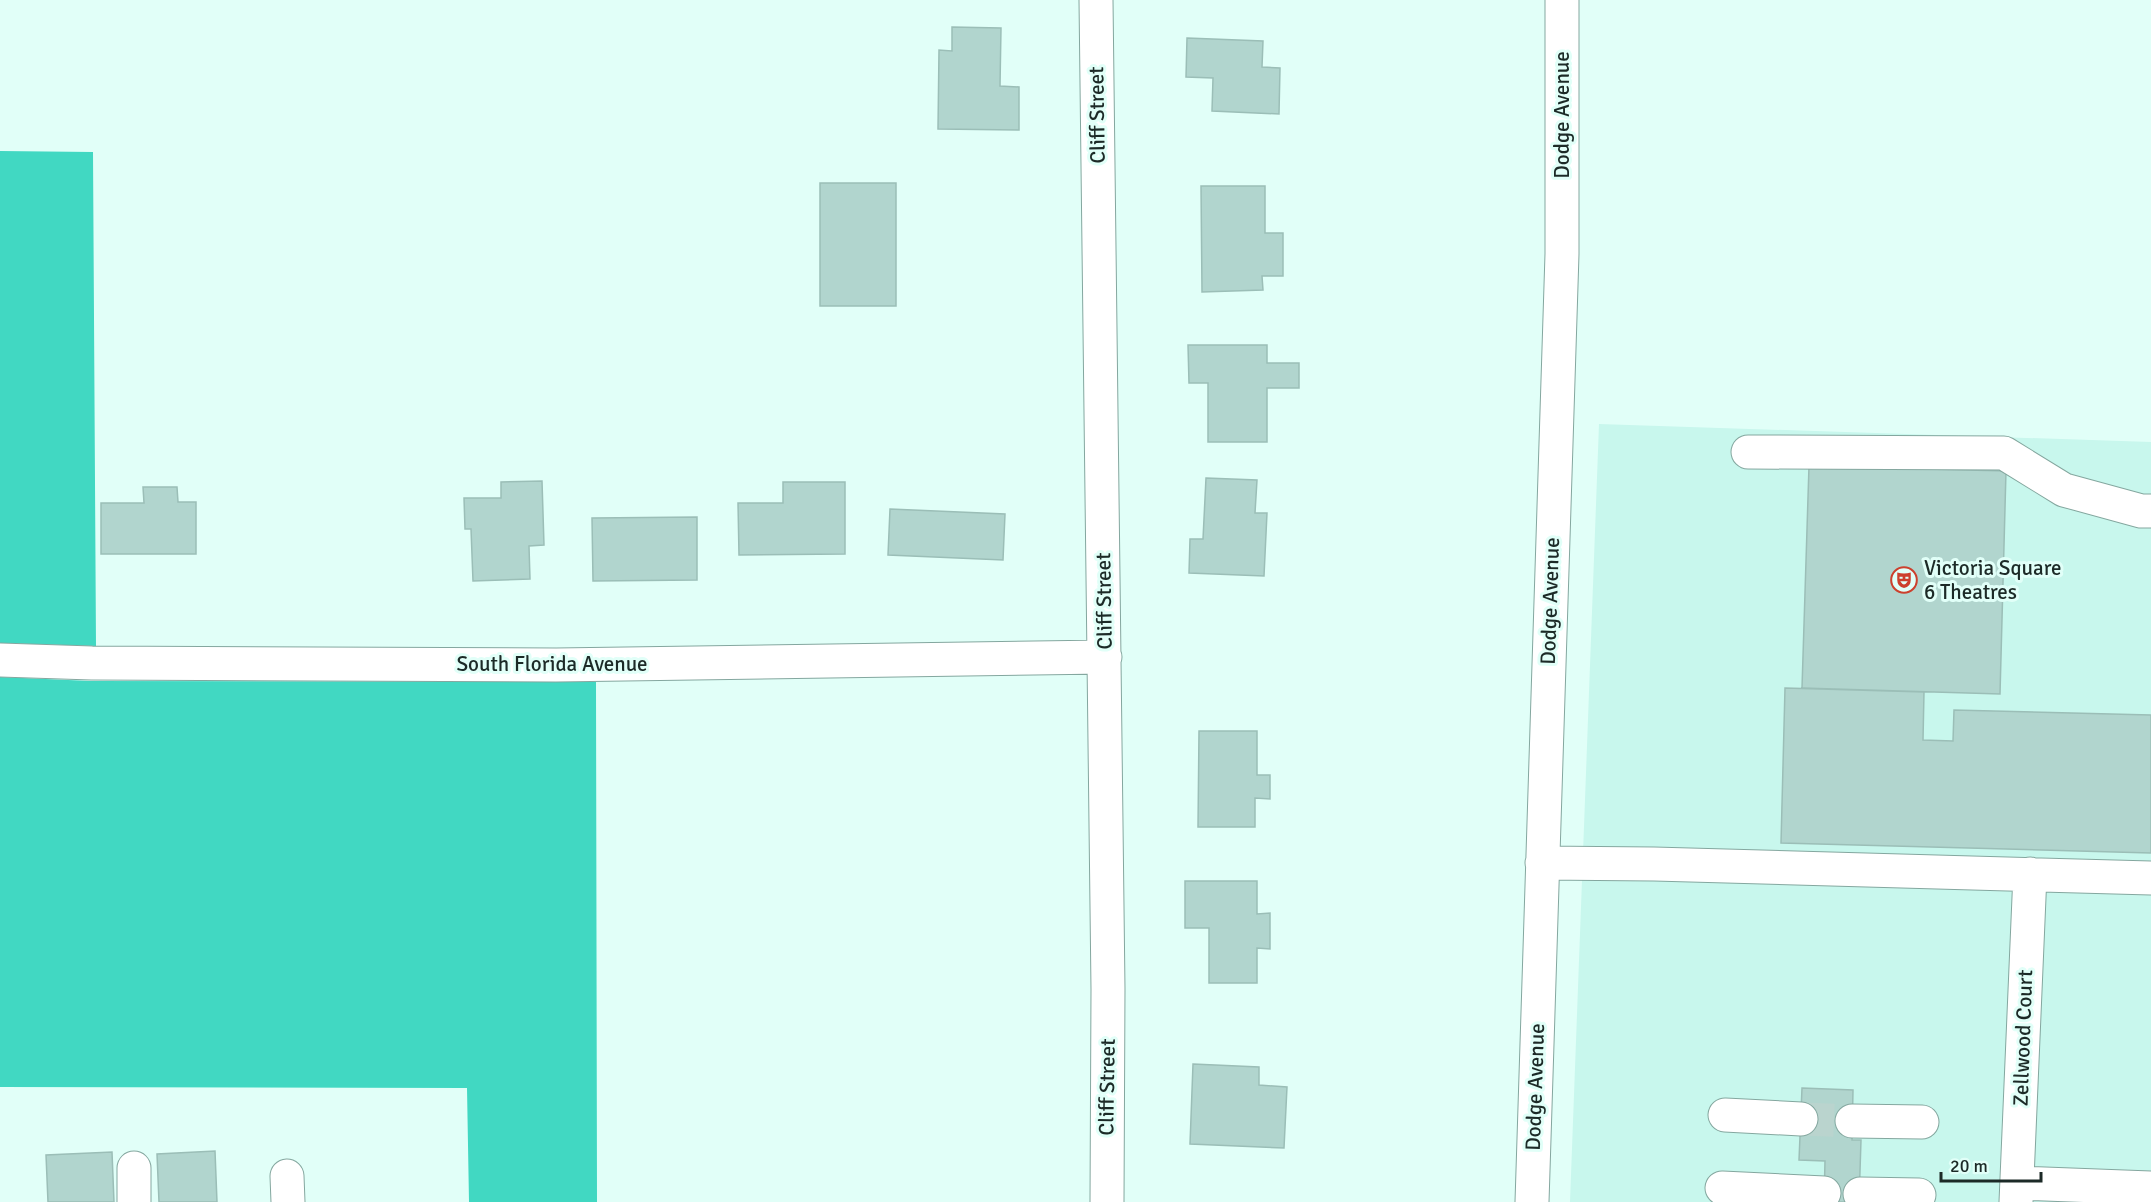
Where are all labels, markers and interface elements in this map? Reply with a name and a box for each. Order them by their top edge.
street label: Dodge Avenue [1549,51,1575,179]
street label: Cliff Street [1083,66,1111,164]
street label: Dodge Avenue [1535,537,1565,665]
street label: Cliff Street [1090,552,1118,650]
place label: Victoria Square 6 Theatres [1924,555,2062,605]
theatre icon: Victoria Square 6 Theatres [1889,565,1919,595]
street label: South Florida Avenue [456,651,648,677]
street label: Zellwood Court [2008,969,2038,1107]
street label: Dodge Avenue [1520,1023,1550,1151]
street label: Cliff Street [1093,1038,1121,1136]
scale bar [1941,1145,2042,1183]
text: 20 m [1950,1155,1988,1177]

